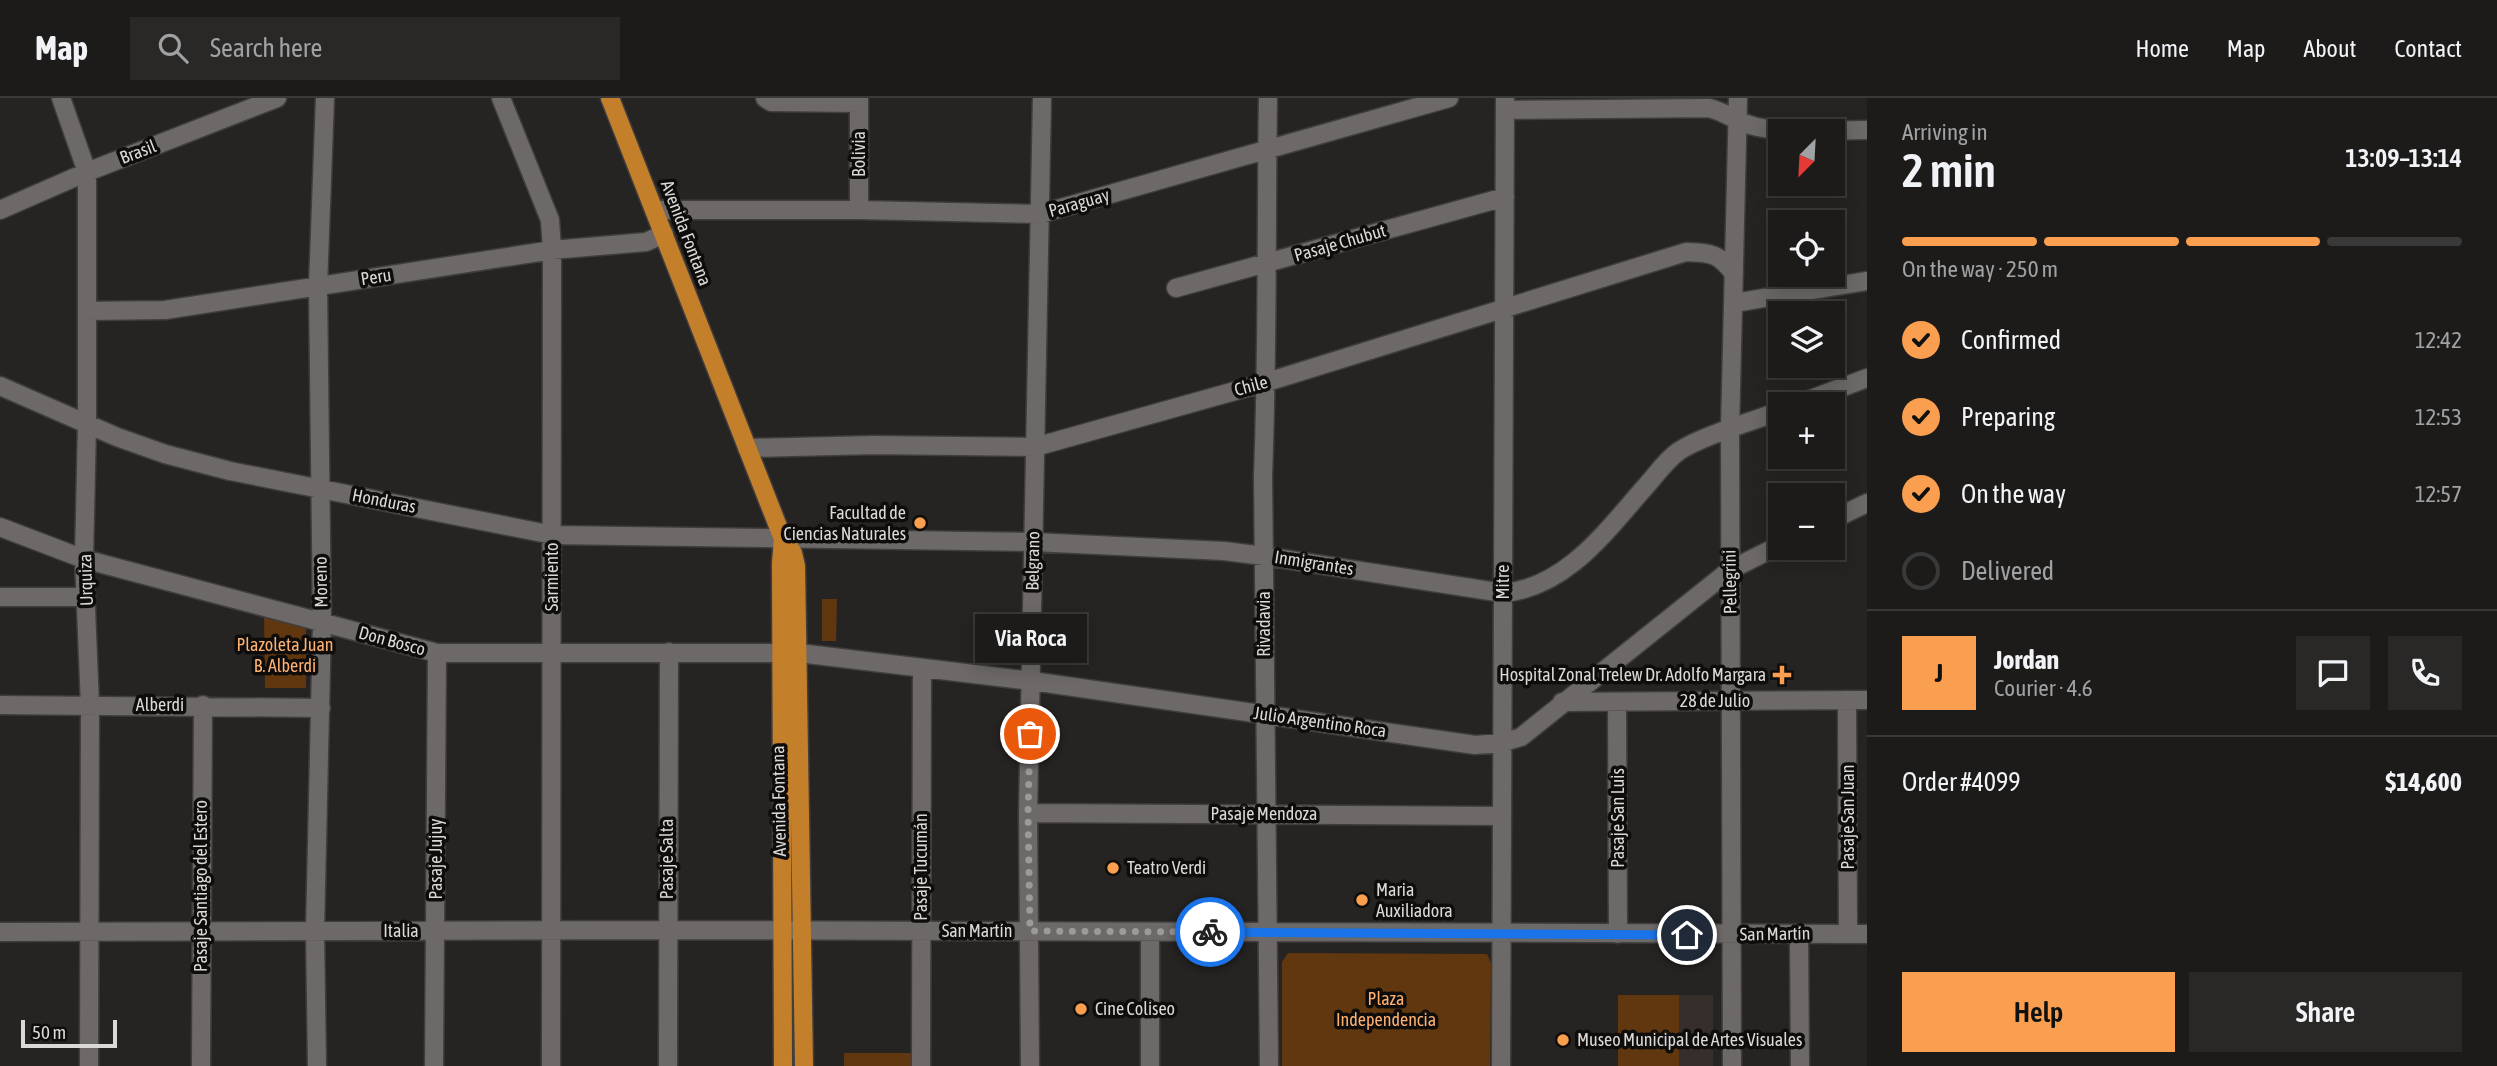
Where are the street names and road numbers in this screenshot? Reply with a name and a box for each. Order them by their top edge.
street label: Bolivia [848,131,869,177]
street label: Brasil [117,135,159,168]
street label: Avenida Fontana [657,177,716,288]
street label: Paraguay [1046,184,1112,221]
street label: Pasaje Chubut [1292,219,1388,266]
street label: Peru [359,264,393,289]
street label: Chile [1232,371,1270,400]
street label: Honduras [350,484,418,517]
street label: Belgrano [1021,531,1044,591]
street label: Sarmiento [541,543,562,611]
street label: Inmigrantes [1273,546,1355,579]
street label: Pellegrini [1718,550,1741,614]
street label: Urquiza [74,554,97,606]
street label: Moreno [310,556,331,608]
street label: Mitre [1492,565,1513,599]
street label: Rivadavia [1253,591,1274,657]
street label: Don Bosco [356,622,428,659]
street label: 28 de Julio [1680,690,1750,711]
street label: Alberdi [136,694,184,715]
street label: Julio Argentino Roca [1252,702,1388,741]
street label: Avenida Fontana [767,745,790,857]
street label: Pasaje San Juan [1837,764,1858,870]
street label: Pasaje San Luis [1607,768,1628,868]
street label: Pasaje Santiago del Estero [190,800,211,972]
street label: Pasaje Mendoza [1211,803,1317,824]
street label: Pasaje Tucumán [910,813,931,921]
street label: Pasaje Jujuy [425,818,446,900]
street label: Pasaje Salta [656,819,677,899]
street label: Italia [383,920,419,941]
street label: San Martín [942,920,1012,941]
street label: San Martín [1739,922,1811,945]

